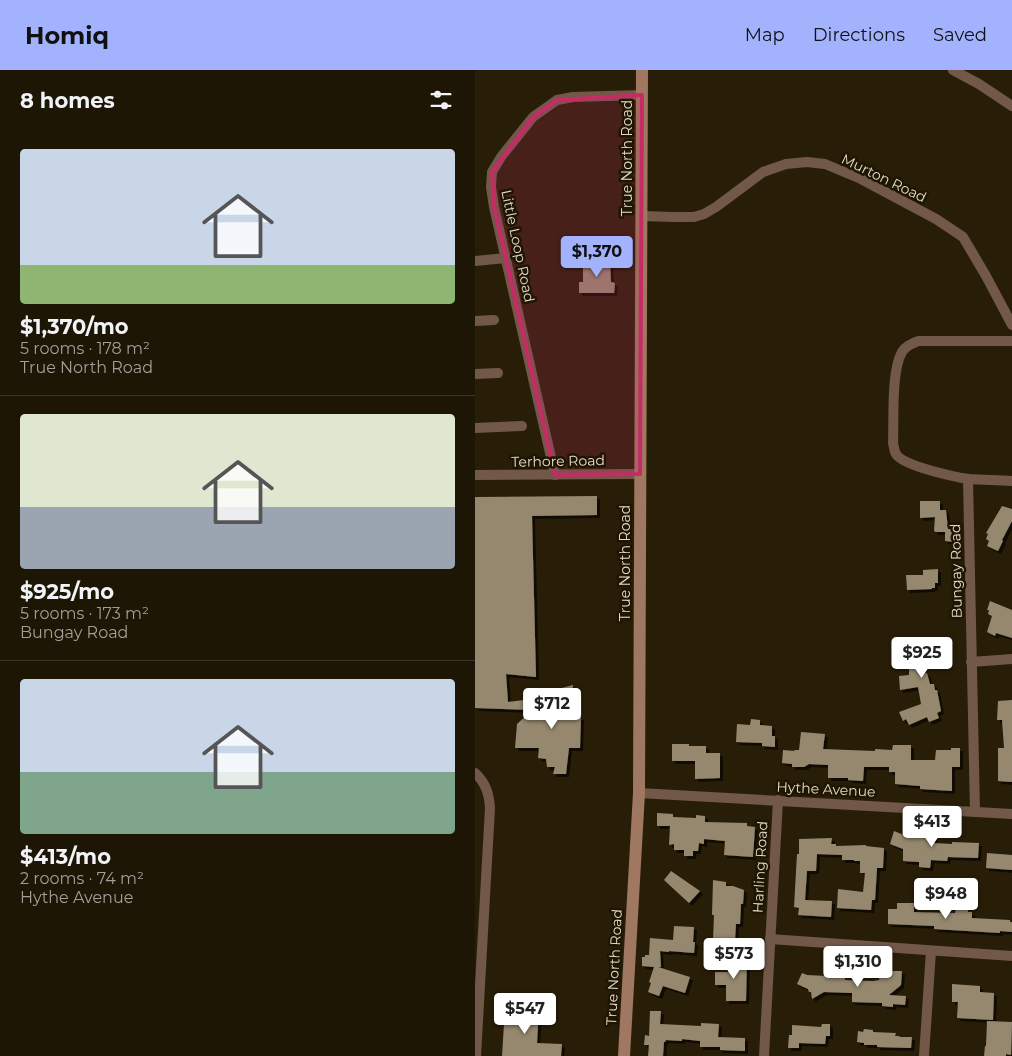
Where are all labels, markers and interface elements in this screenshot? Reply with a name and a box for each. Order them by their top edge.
text: Homiq [25,21,109,50]
text: Map [745,24,785,46]
text: Directions [813,24,905,46]
text: Saved [933,24,987,46]
icon: filters [427,86,455,114]
text: 8 homes [20,88,115,113]
street label: True North Road [618,100,636,216]
street label: Murton Road [838,150,930,206]
icon: home [193,181,283,271]
street label: Little Loop Road [497,188,539,304]
pin: $1,370 [556,236,638,278]
text: $1,370 [572,242,622,261]
text: $1,370/mo [20,314,129,339]
text: 5 rooms · 178 m² [20,339,150,358]
text: True North Road [20,358,153,377]
icon: home [193,447,283,537]
street label: Terhore Road [511,451,605,471]
street label: True North Road [616,505,634,621]
street label: Bungay Road [946,523,966,619]
text: $925/mo [20,579,114,604]
text: 5 rooms · 173 m² [20,604,149,623]
text: Bungay Road [20,623,128,642]
pin: $925 [892,636,952,679]
text: $925 [902,643,942,662]
pin: $712 [522,688,582,730]
text: $712 [534,694,570,713]
icon: home [193,712,283,802]
street label: Hythe Avenue [776,777,876,801]
pin: $413 [902,806,962,848]
text: $413 [914,812,950,831]
street label: Harling Road [749,821,771,913]
text: $413/mo [20,844,111,869]
text: 2 rooms · 74 m² [20,869,144,888]
pin: $948 [916,878,976,920]
text: $948 [925,884,967,903]
text: Hythe Avenue [20,888,133,907]
street label: True North Road [602,908,626,1026]
pin: $573 [704,938,764,980]
text: $573 [715,944,753,963]
pin: $1,310 [817,946,899,988]
text: $1,310 [834,952,882,971]
pin: $547 [495,992,555,1035]
text: $547 [505,999,545,1018]

